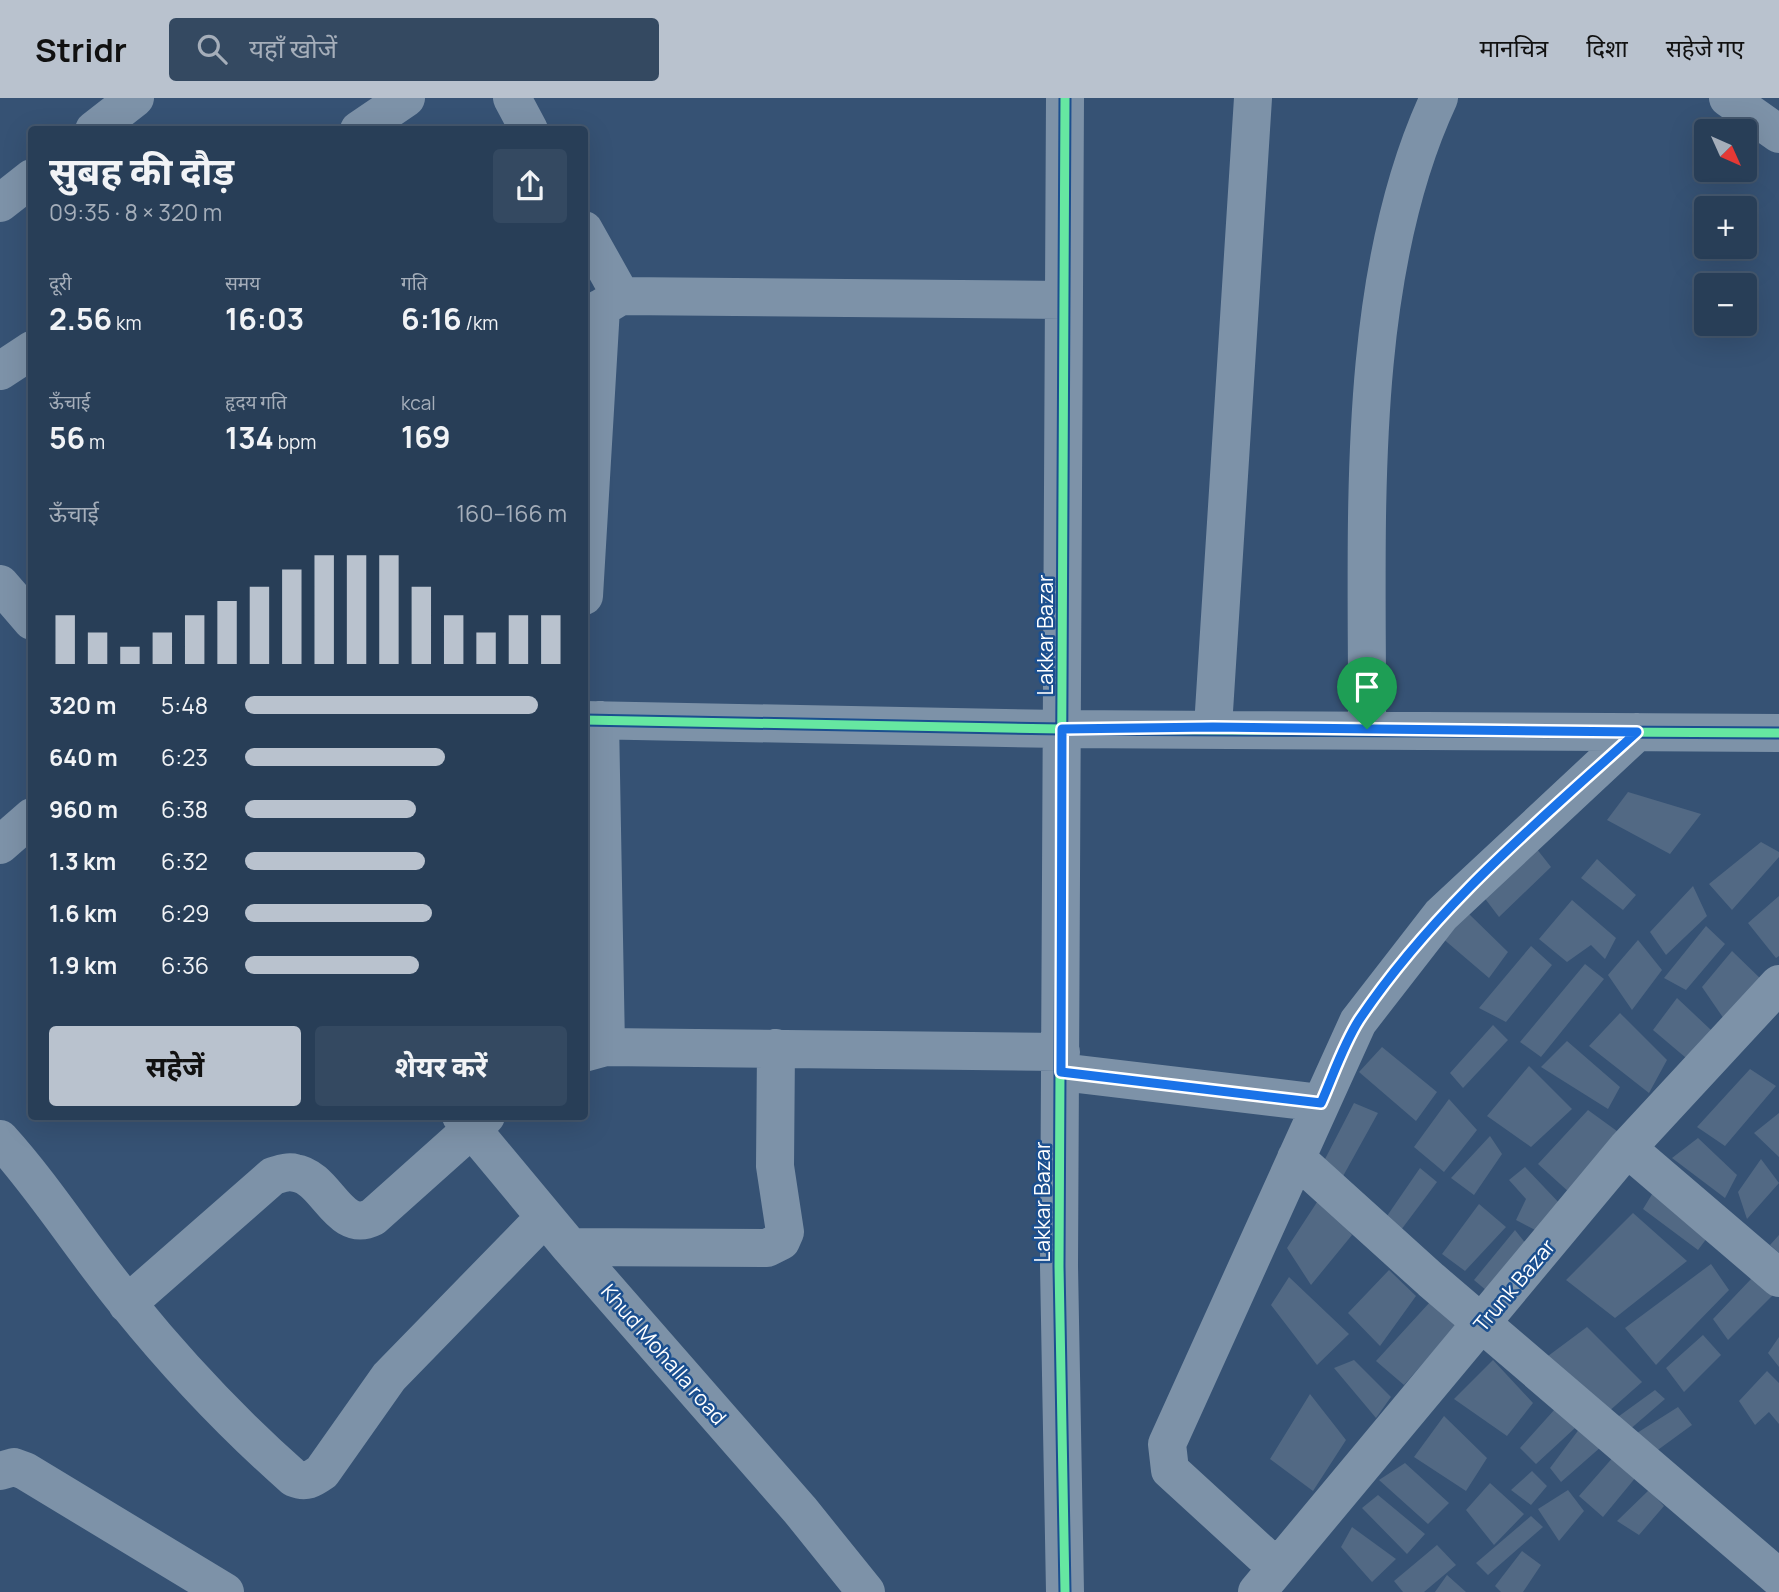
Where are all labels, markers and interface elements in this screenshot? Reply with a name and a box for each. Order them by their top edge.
search box [169,18,659,81]
text: Stridr [35,27,127,72]
icon: search [193,30,231,68]
text: यहाँ खोजें [249,30,337,66]
text: मानचित्र [1480,31,1548,64]
text: दिशा [1586,31,1628,64]
text: सहेजे गए [1666,31,1744,64]
north arrow [1694,119,1757,182]
map controls [1694,119,1757,336]
text: सुबह की दौड़ [49,144,234,196]
button: share [493,149,567,223]
text: 09:35 · 8 × 320 m [49,196,222,228]
button: + [1694,196,1757,259]
text: दूरी [49,270,72,296]
text: समय [225,270,260,296]
text: गति [401,270,427,296]
button: − [1694,273,1757,336]
text: 2.56 [49,298,112,339]
text: 16:03 [225,298,304,339]
text: 6:16 [401,298,462,339]
text: km [112,310,142,336]
text: /km [462,310,498,336]
text: ऊँचाई [49,389,90,415]
text: हृदय गति [225,389,287,415]
text: kcal [401,390,436,416]
text: 169 [401,416,451,457]
text: 56 [49,417,85,458]
text: 134 [225,417,274,458]
text: m [85,429,105,455]
text: bpm [274,429,316,455]
text: ऊँचाई [49,497,99,529]
text: 160–166 m [456,497,567,529]
street label: Lakkar Bazar [1031,574,1059,695]
pin [1337,657,1397,729]
icon: arrive [1348,668,1386,706]
text: 320 m [49,689,116,721]
text: 5:48 [161,689,208,721]
text: 640 m [49,741,118,773]
text: 6:23 [161,741,208,773]
text: 960 m [49,793,118,825]
text: 6:38 [161,793,208,825]
text: 1.3 km [49,845,116,877]
text: 6:32 [161,845,208,877]
text: 1.6 km [49,897,117,929]
text: 6:29 [161,897,210,929]
text: 1.9 km [49,949,117,981]
text: 6:36 [161,949,209,981]
button: सहेजें [49,1026,301,1106]
button: शेयर करें [315,1026,567,1106]
street label: Lakkar Bazar [1028,1141,1056,1262]
street label: Trunk Bazar [1467,1232,1561,1337]
street label: Khud Mohalla road [595,1278,733,1430]

